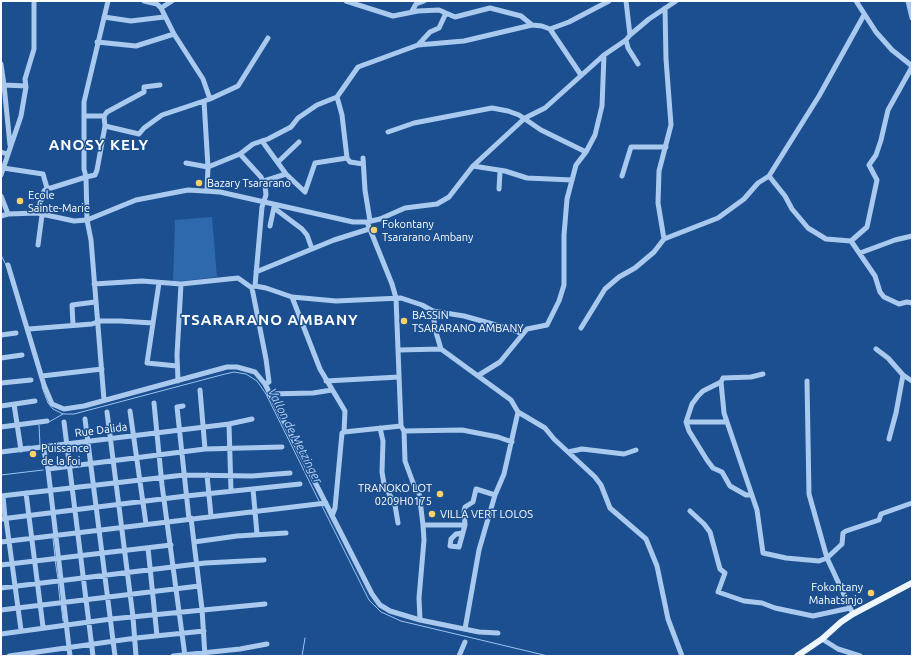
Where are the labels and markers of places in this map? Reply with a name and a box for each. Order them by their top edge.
place label: Bazary Tsararano [207,176,291,190]
marker: Bazary Tsararano [194,178,204,188]
place label: Ecole Sainte-Marie [28,188,90,214]
marker: Ecole Sainte-Marie [15,196,25,206]
place label: Fokontany Tsararano Ambany [382,217,473,243]
marker: Fokontany Tsararano Ambany [369,225,379,235]
place label: BASSIN TSARARANO AMBANY [412,308,524,334]
marker: BASSIN TSARARANO AMBANY [399,316,409,326]
place label: Puissance de la foi [41,441,89,467]
marker: Puissance de la foi [28,449,38,459]
place label: TRANOKO LOT 0209H0175 [358,481,432,507]
marker: TRANOKO LOT 0209H0175 [435,489,445,499]
place label: VILLA VERT LOLOS [440,507,533,521]
marker: VILLA VERT LOLOS [427,509,437,519]
place label: Fokontany Mahatsinjo [809,580,863,606]
marker: Fokontany Mahatsinjo [866,588,876,598]

